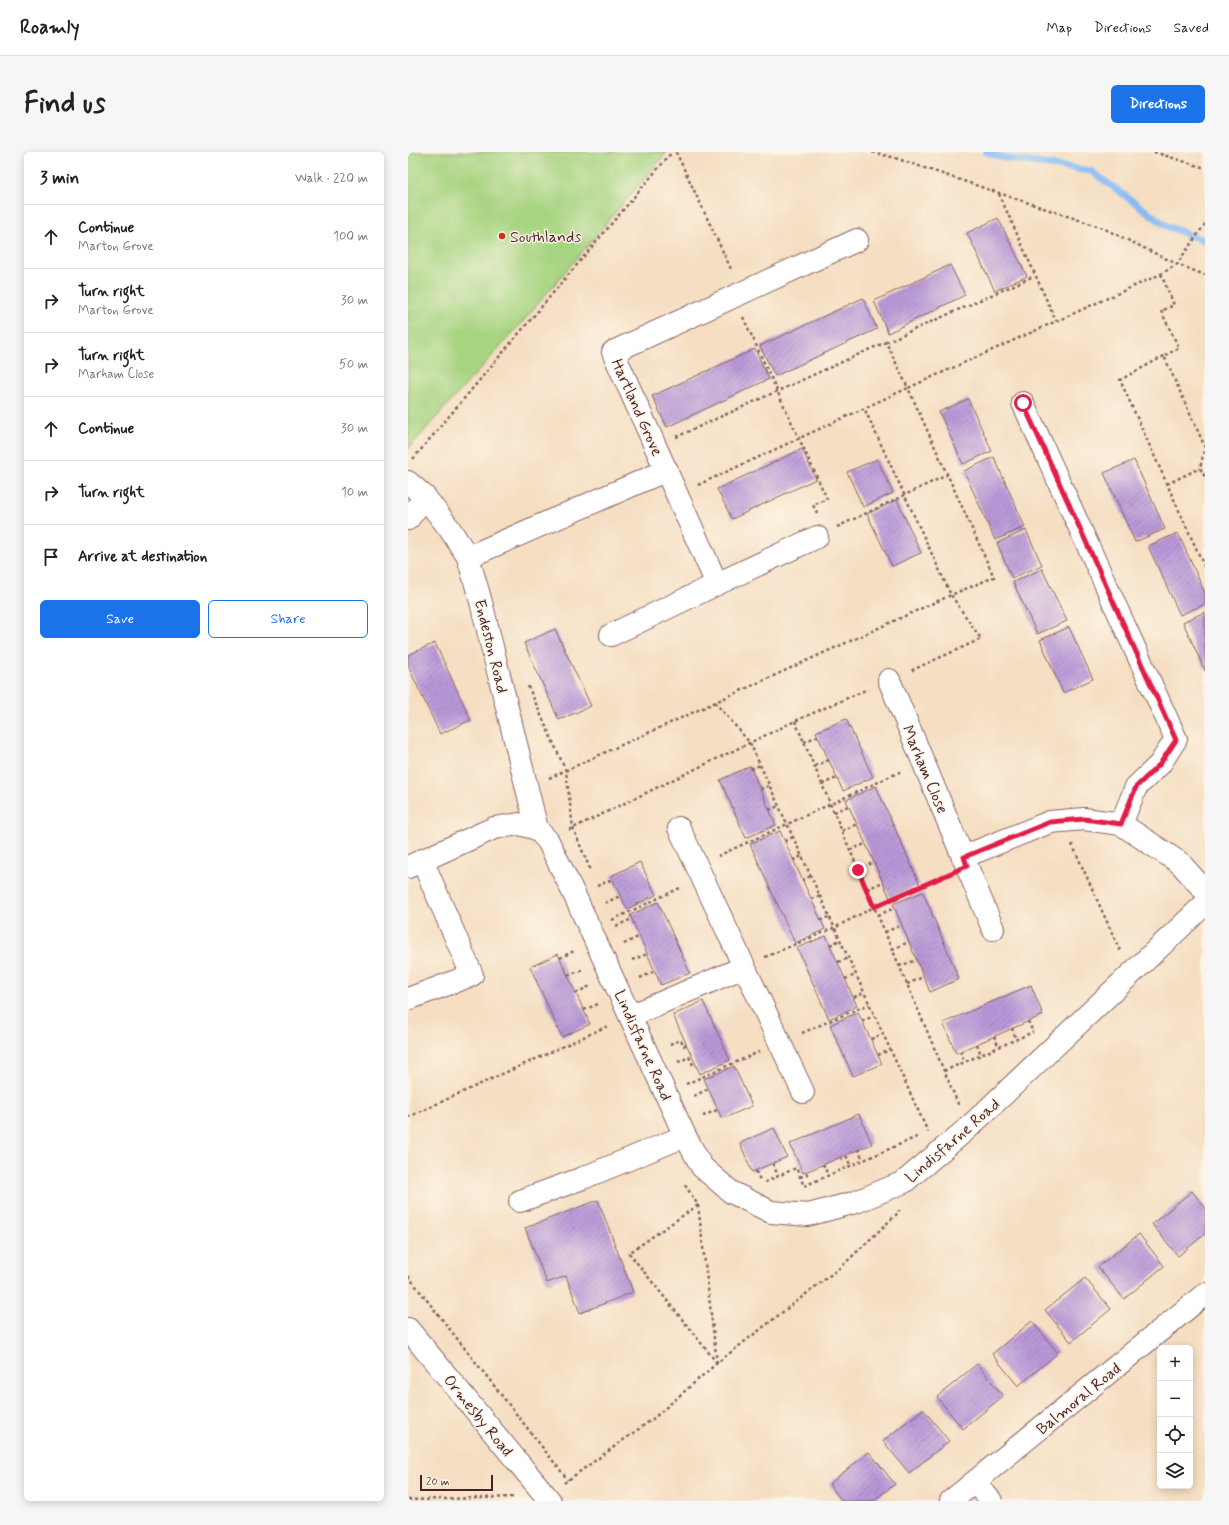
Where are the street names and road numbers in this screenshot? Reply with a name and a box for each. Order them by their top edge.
street label: Hartland Grove [606,356,668,460]
street label: Endeston Road [469,597,512,696]
street label: Marham Close [897,722,953,817]
street label: Lindisfarne Road [609,987,676,1104]
street label: Lindisfarne Road [901,1094,1005,1188]
street label: Balmoral Road [1032,1359,1126,1440]
street label: Ormesby Road [438,1371,517,1461]

